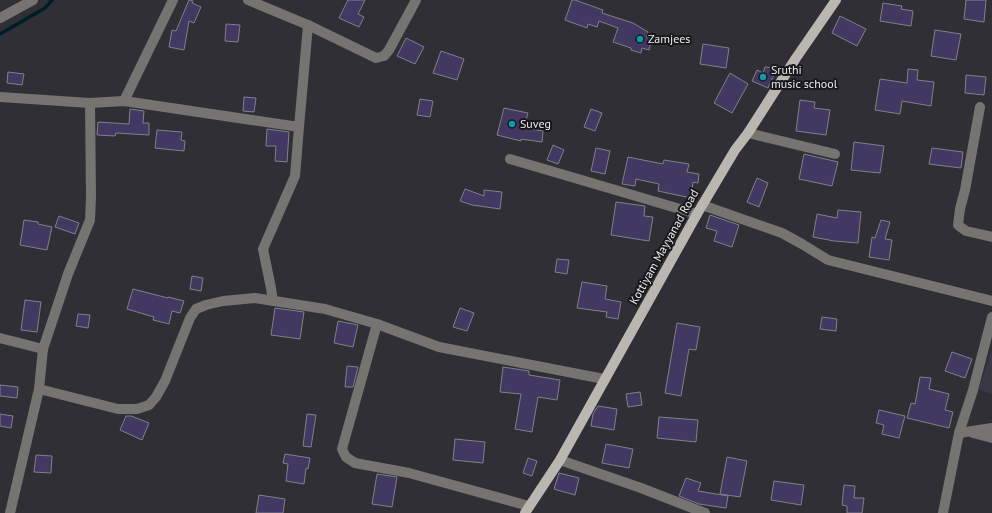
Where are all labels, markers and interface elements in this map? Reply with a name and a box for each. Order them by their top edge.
place label: Zamjees [648,31,690,46]
marker: Zamjees [635,34,645,44]
place label: Sruthi music school [771,62,838,91]
marker: Sruthi music school [758,72,768,82]
place label: Suveg [520,116,551,131]
marker: Suveg [507,119,517,129]
street label: Kottiyam Mayyanad Road [626,187,701,307]

